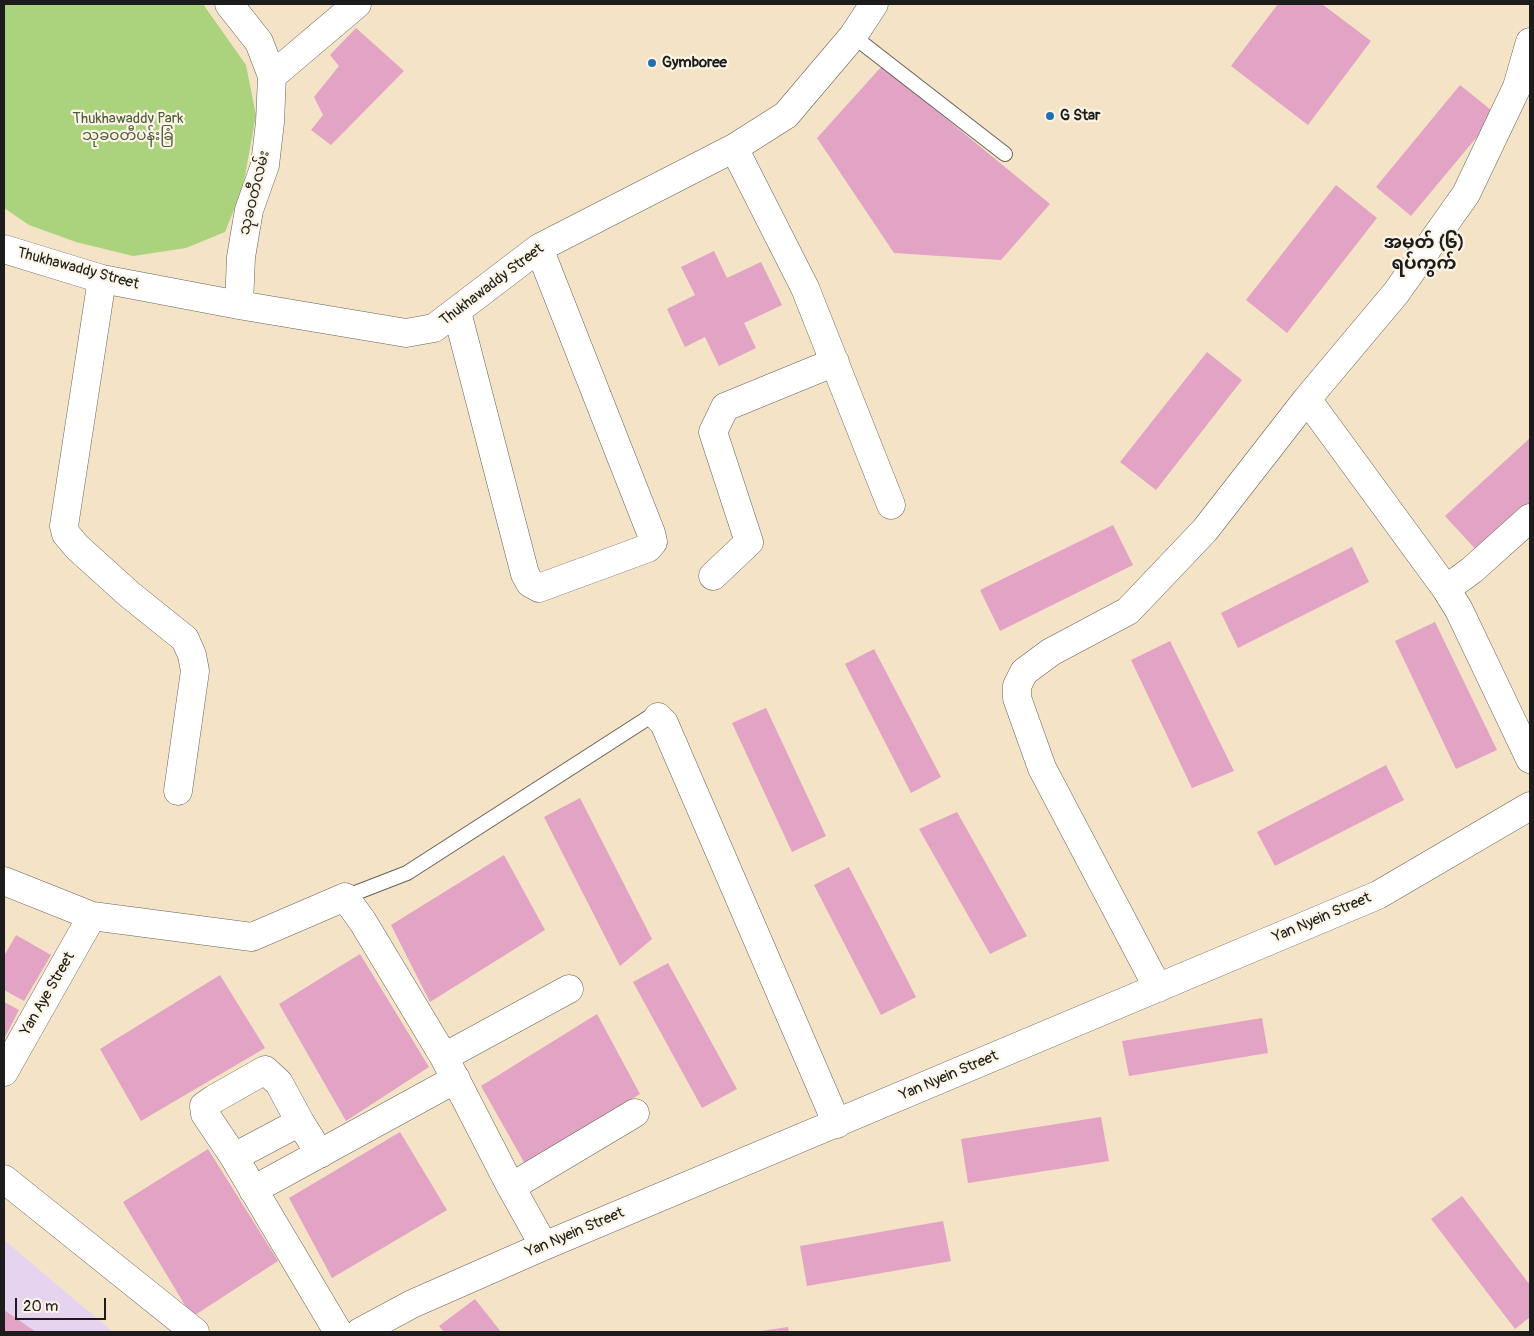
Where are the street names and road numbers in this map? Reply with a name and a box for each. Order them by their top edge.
street label: သုခဝတီလမ်း [236,149,274,237]
street label: Thukhawaddy Street [437,240,547,330]
street label: Thukhawaddy Street [15,244,141,294]
street label: Yan Nyein Street [1270,889,1374,947]
street label: Yan Aye Street [17,949,79,1039]
street label: Yan Nyein Street [897,1047,1001,1105]
street label: Yan Nyein Street [523,1204,627,1262]

